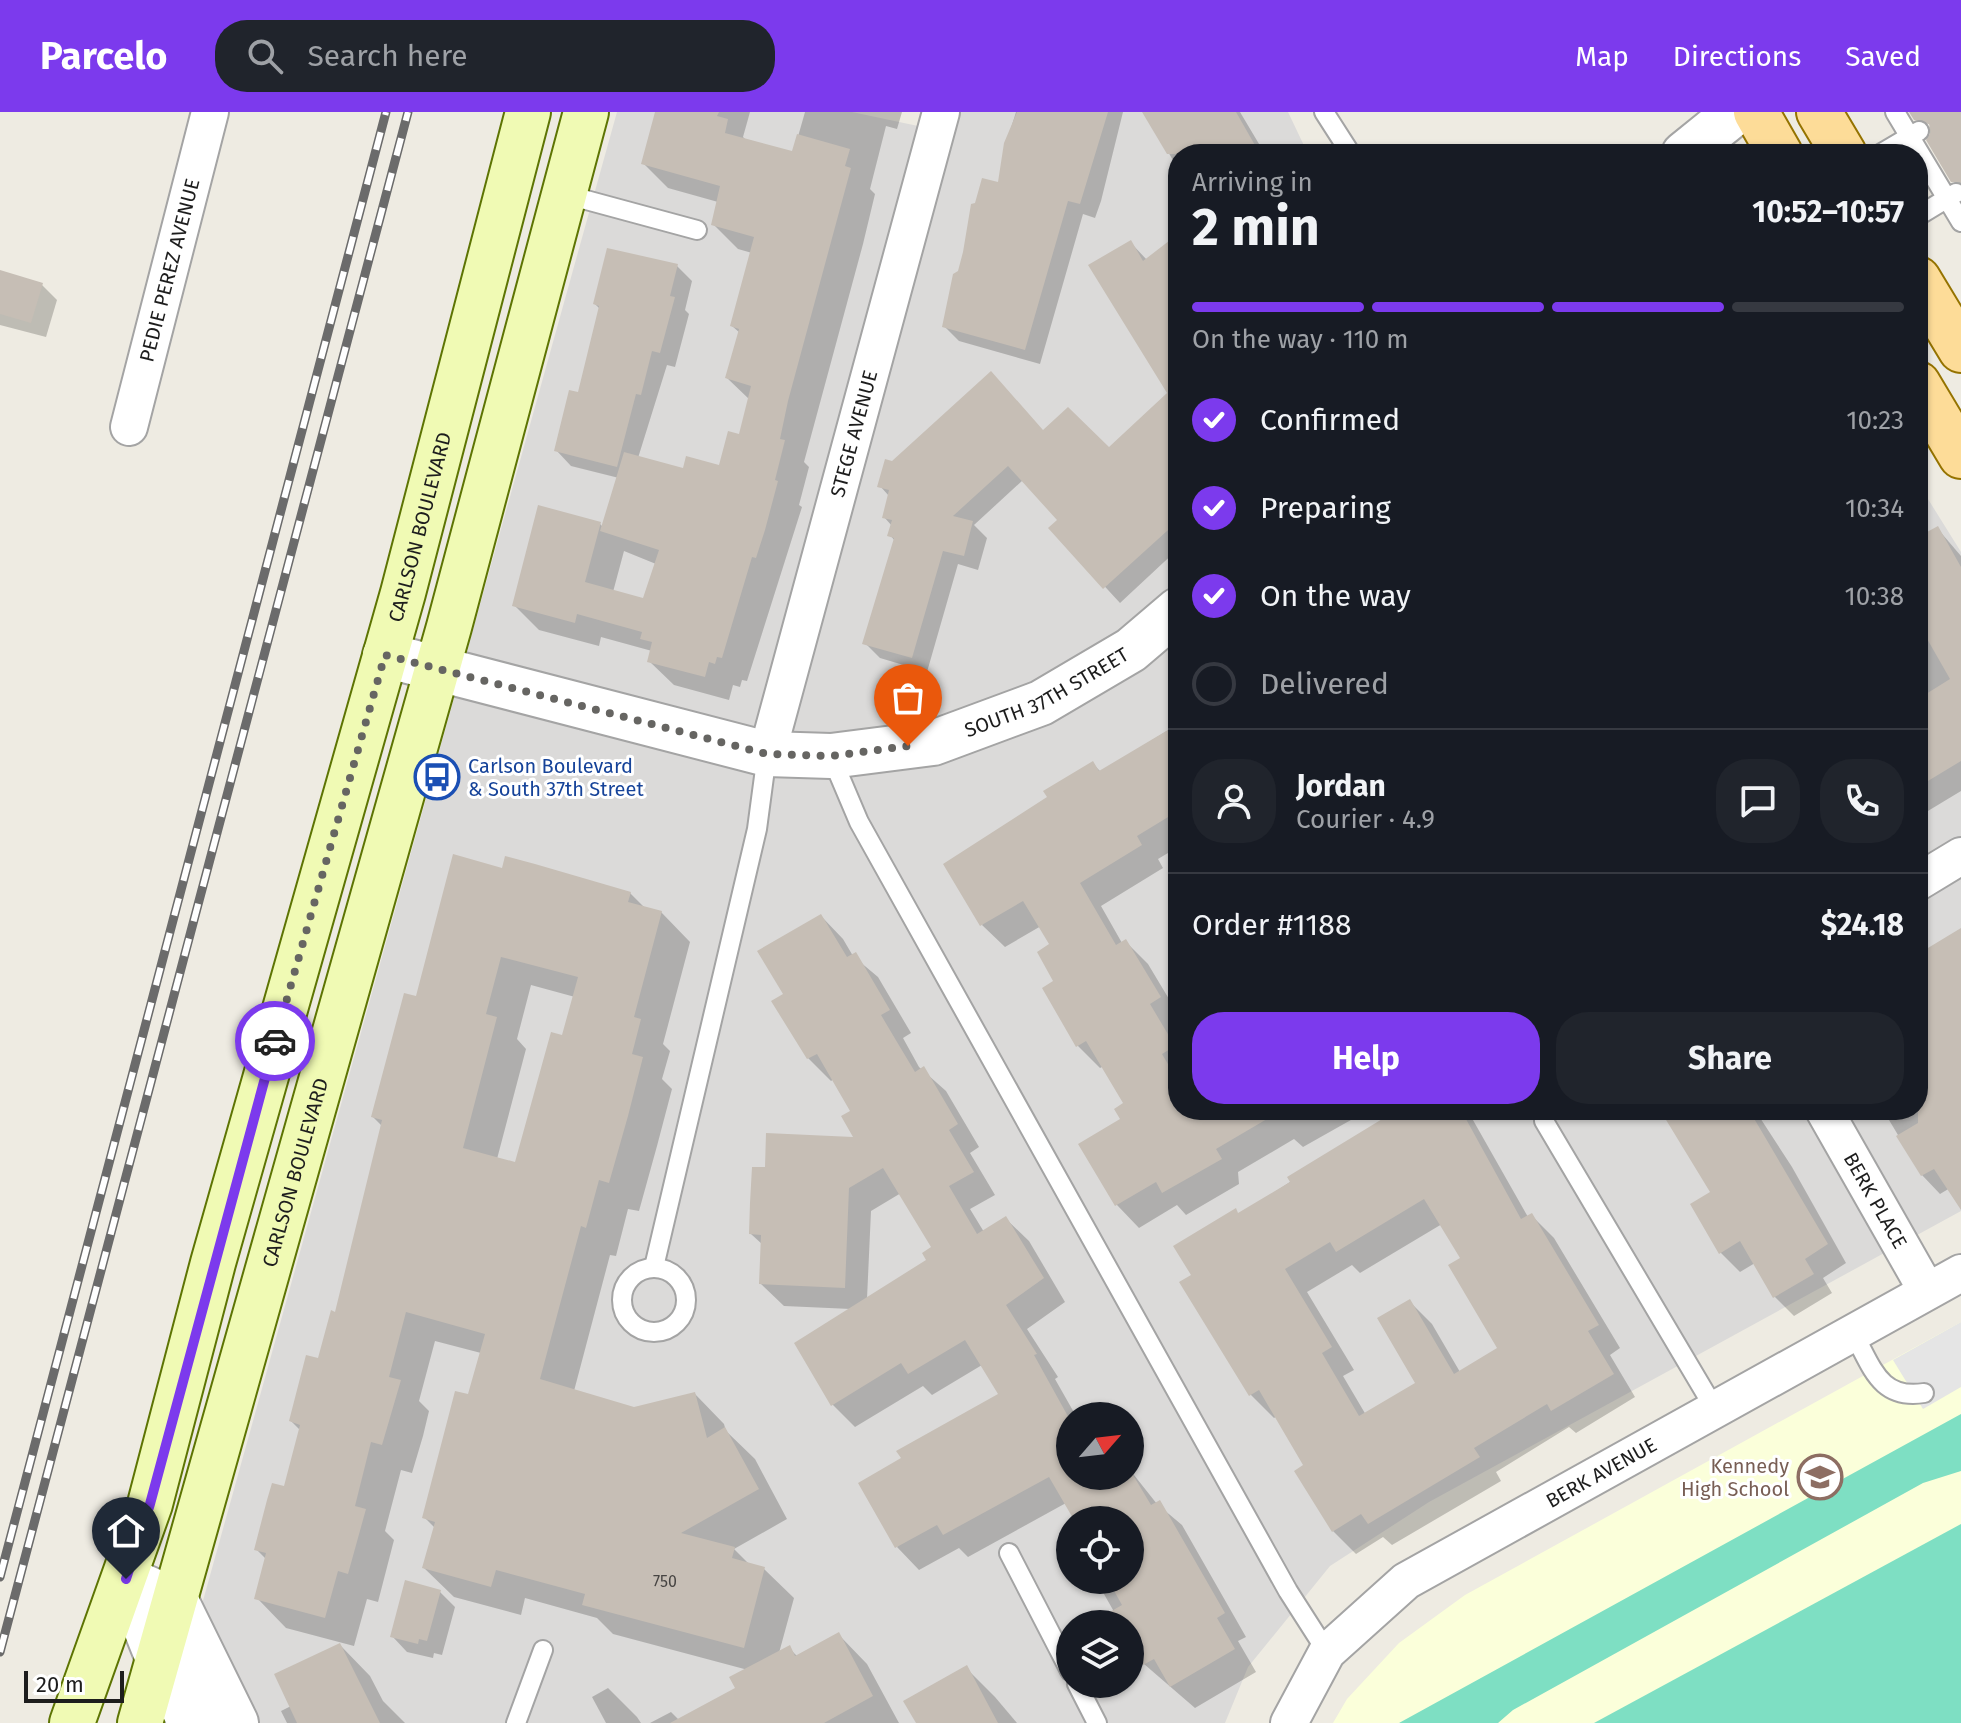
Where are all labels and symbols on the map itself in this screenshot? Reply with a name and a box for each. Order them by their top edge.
street label: PEDIE PEREZ AVENUE [134,176,204,364]
street label: STEGE AVENUE [825,367,883,500]
street label: CARLSON BOULEVARD [383,430,456,625]
street label: SOUTH 37TH STREET [961,642,1133,742]
pin [874,664,942,746]
bus stop icon: Carlson Boulevard & South 37th Street [413,753,461,801]
place label: Carlson Boulevard & South 37th Street [468,754,644,801]
courier [235,1001,315,1081]
street label: CARLSON BOULEVARD [257,1075,333,1270]
street label: BERK PLACE [1839,1148,1912,1253]
north arrow [1056,1402,1144,1490]
street label: BERK AVENUE [1542,1432,1661,1513]
school or university icon: Kennedy High School [1796,1453,1844,1501]
place label: Kennedy High School [1681,1454,1789,1501]
pin [92,1497,160,1579]
house number: 750 [653,1572,677,1591]
scale bar [24,1667,124,1703]

